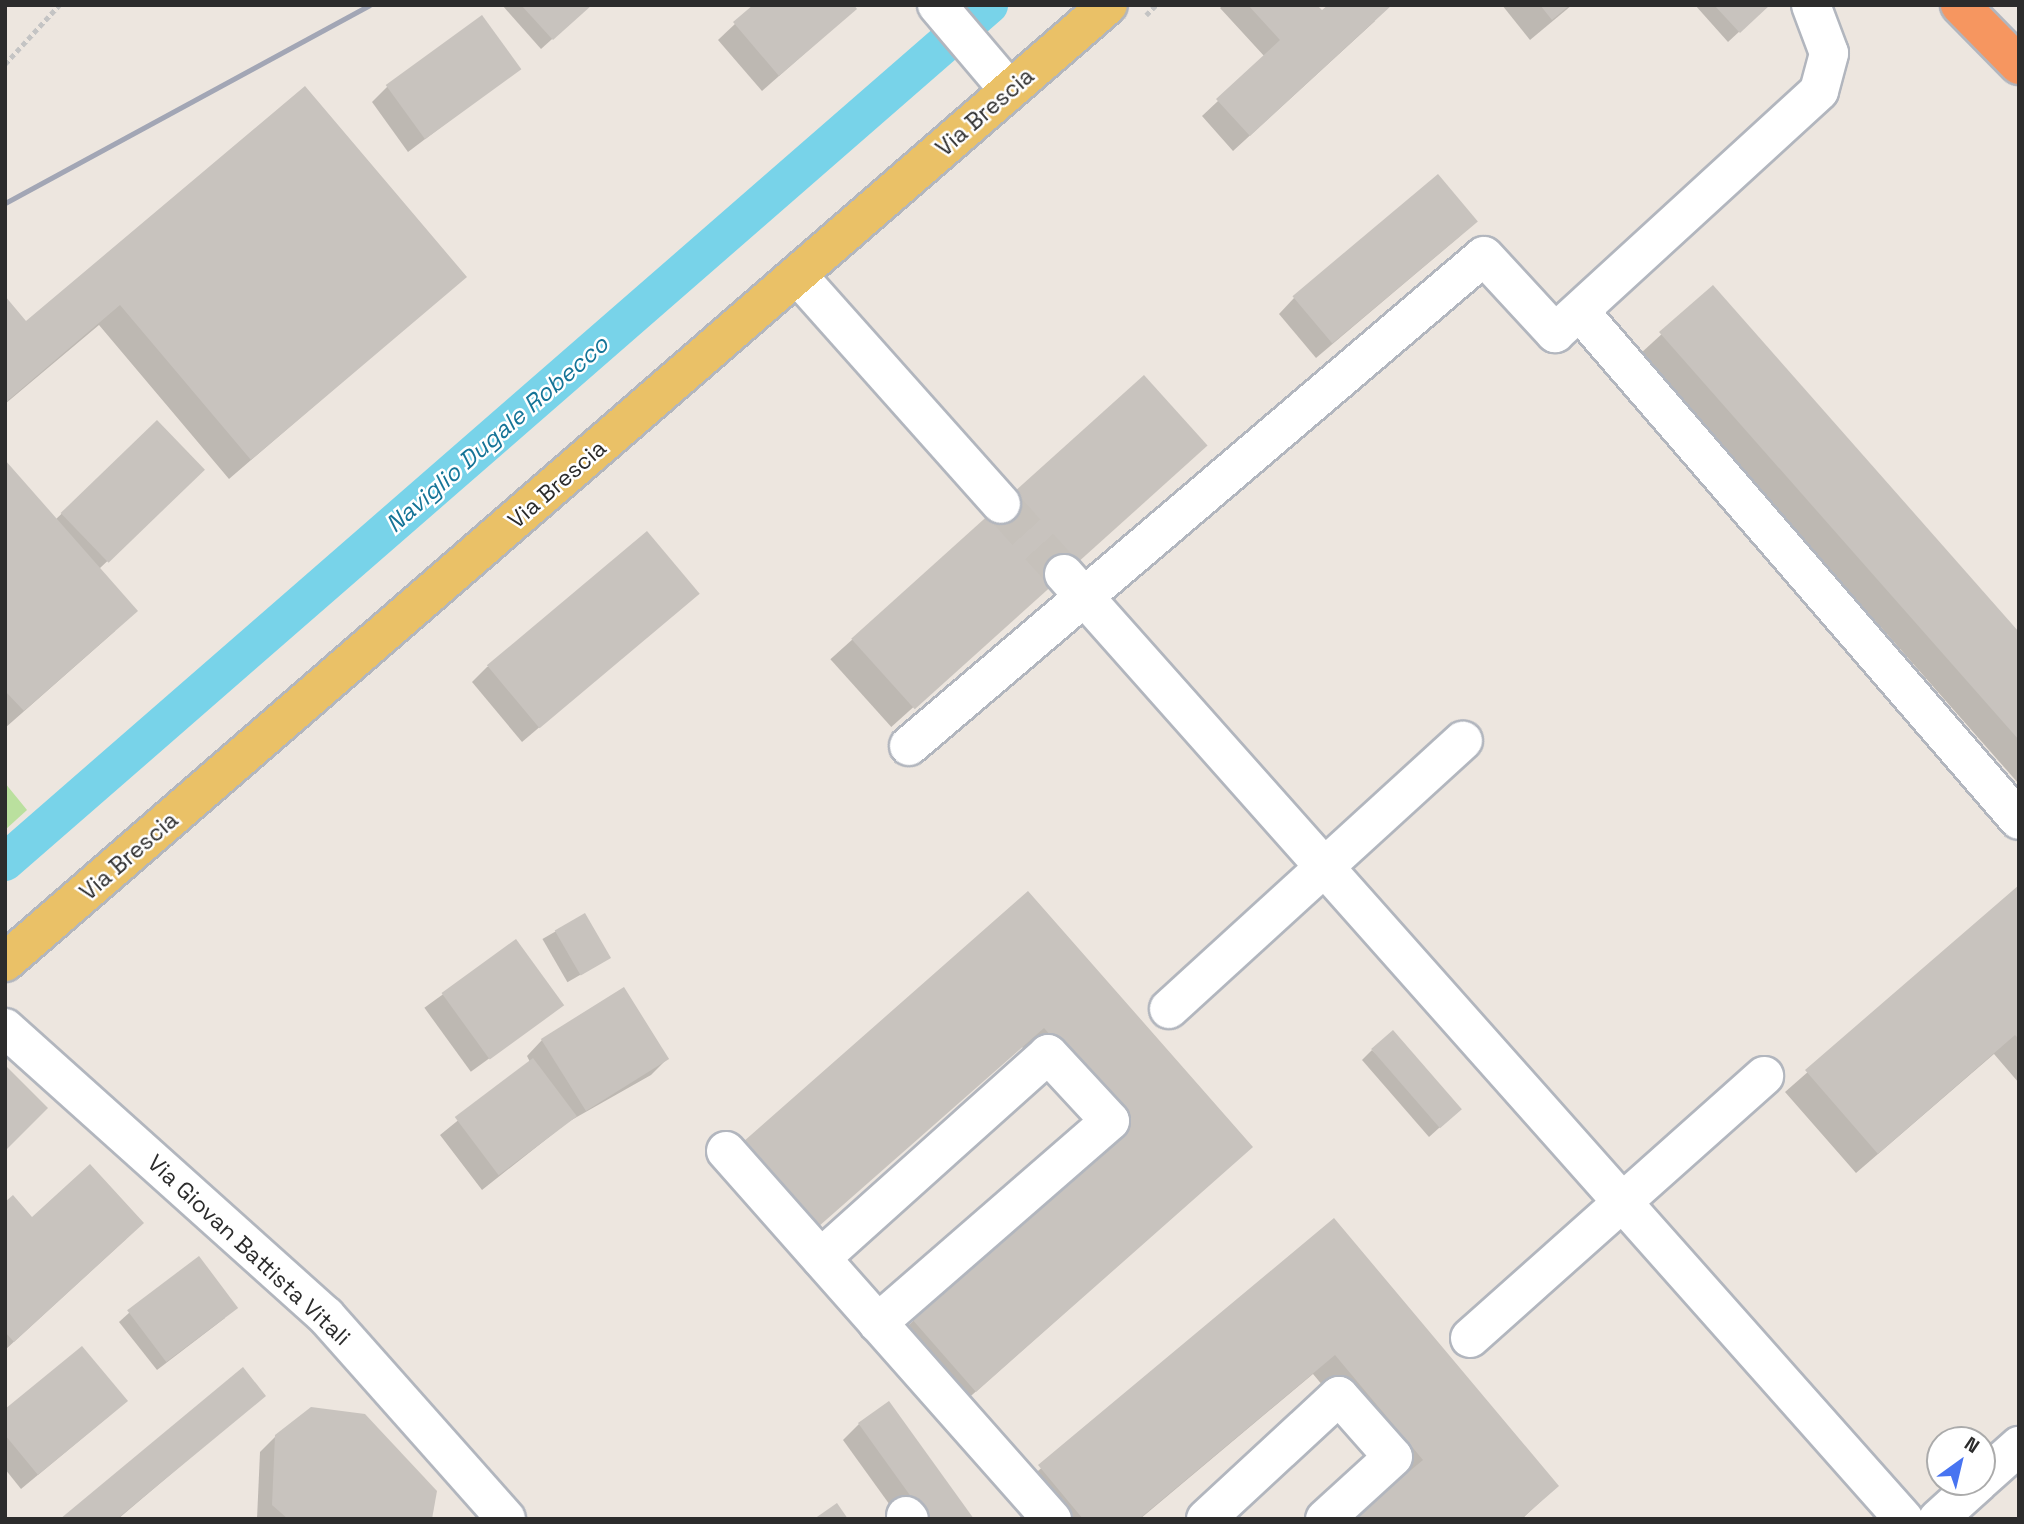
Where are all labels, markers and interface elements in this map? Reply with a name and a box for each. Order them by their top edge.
street label: Via Brescia [930,62,1040,162]
water label: Naviglio Dugale Robecco [380,330,614,538]
street label: Via Brescia [502,434,612,534]
street label: Via Brescia [74,806,184,906]
street label: Via Giovan Battista Vitali [142,1149,356,1351]
north arrow [1926,1426,1996,1496]
text: N [1960,1431,1984,1459]

